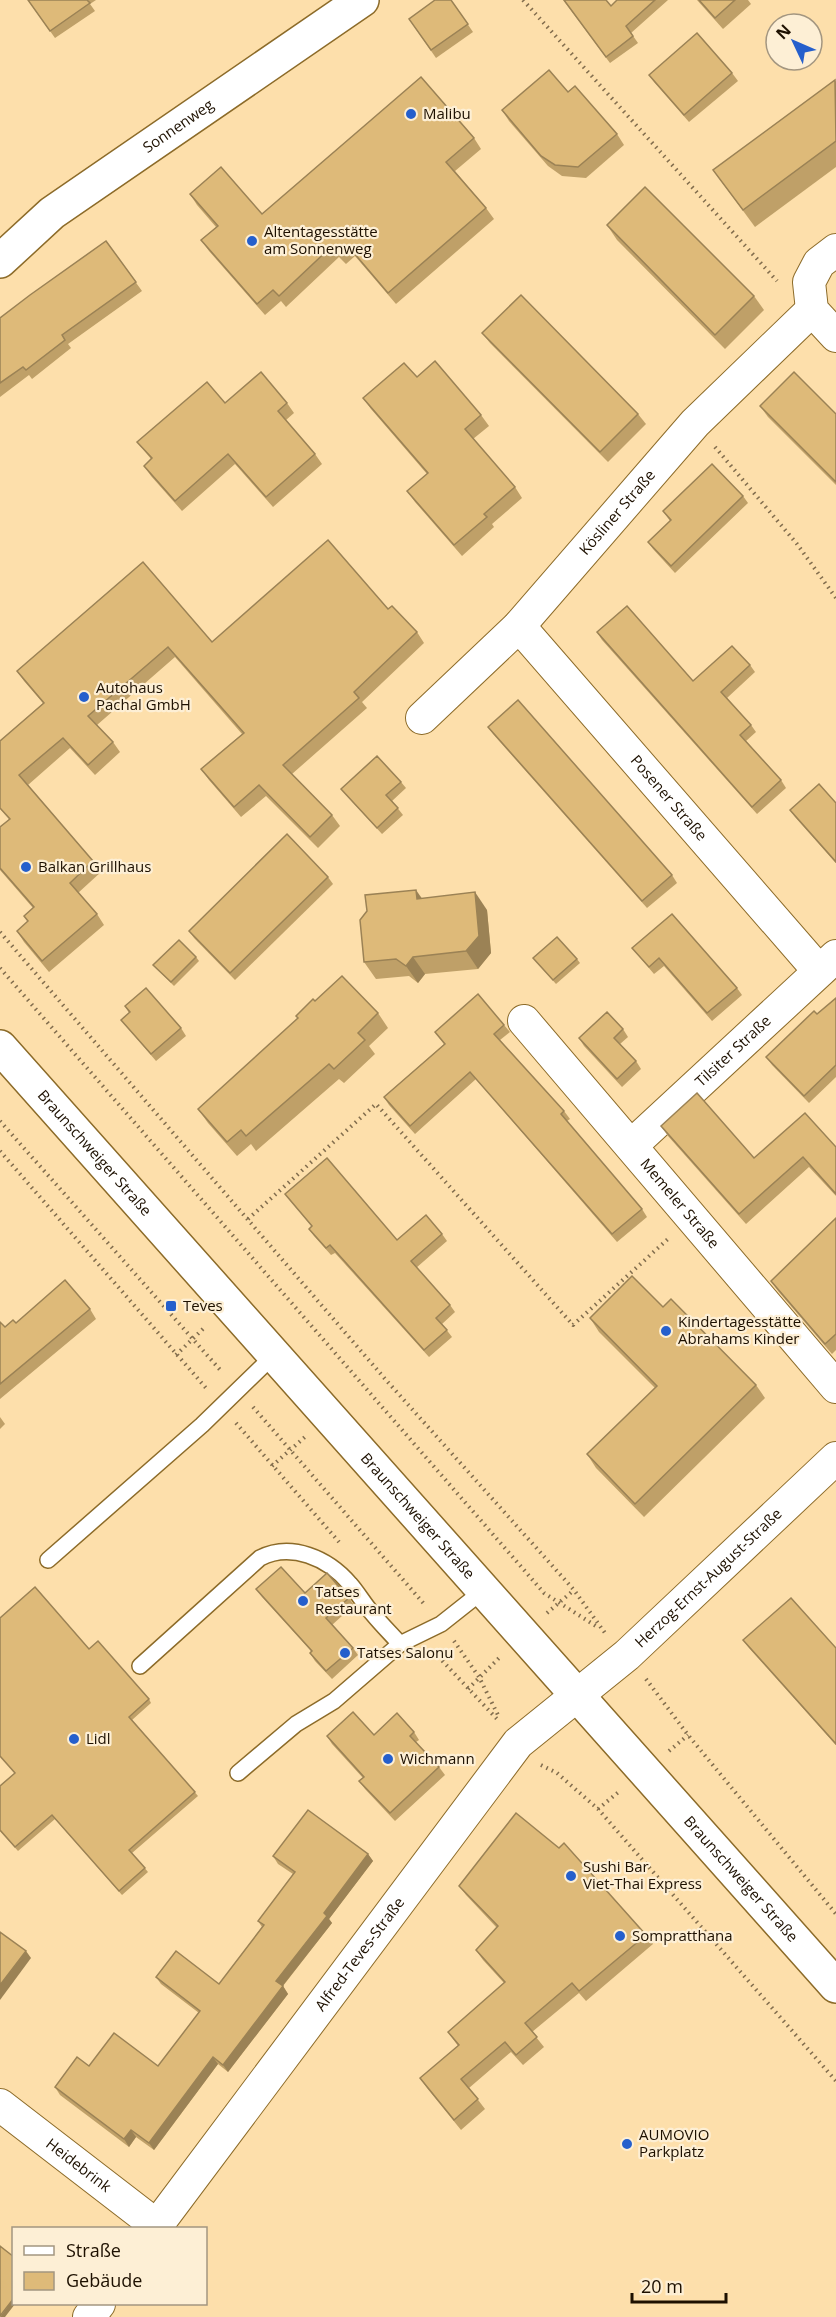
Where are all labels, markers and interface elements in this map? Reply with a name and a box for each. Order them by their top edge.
north arrow [764,12,824,72]
text: N [771,19,796,44]
street label: Sonnenweg [138,94,217,157]
place label: Malibu [423,103,471,123]
marker: Malibu [404,107,418,121]
place label: Altentagesstätte am Sonnenweg [264,221,378,258]
marker: Altentagesstätte am Sonnenweg [245,234,259,248]
street label: Kösliner Straße [574,465,659,559]
place label: Autohaus Pachal GmbH [96,677,191,714]
marker: Autohaus Pachal GmbH [77,690,91,704]
street label: Posener Straße [627,750,712,844]
place label: Balkan Grillhaus [38,856,151,876]
marker: Balkan Grillhaus [19,860,33,874]
street label: Tilsiter Straße [690,1010,775,1091]
street label: Braunschweiger Straße [34,1085,157,1220]
street label: Memeler Straße [636,1154,725,1252]
place label: Teves [183,1295,223,1315]
marker: Teves [164,1299,178,1313]
place label: Kindertagesstätte Abrahams Kinder [678,1311,801,1348]
marker: Kindertagesstätte Abrahams Kinder [659,1324,673,1338]
street label: Braunschweiger Straße [357,1448,480,1583]
street label: Herzog-Ernst-August-Straße [630,1503,786,1652]
place label: Tatses Restaurant [315,1581,392,1618]
marker: Tatses Restaurant [296,1594,310,1608]
place label: Tatses Salonu [357,1642,453,1662]
marker: Tatses Salonu [338,1646,352,1660]
place label: Lidl [86,1728,111,1748]
marker: Lidl [67,1732,81,1746]
place label: Wichmann [400,1748,475,1768]
marker: Wichmann [381,1752,395,1766]
street label: Braunschweiger Straße [680,1811,803,1946]
place label: Sushi Bar Viet-Thai Express [583,1856,702,1893]
marker: Sushi Bar Viet-Thai Express [564,1869,578,1883]
street label: Alfred-Teves-Straße [310,1893,408,2015]
place label: Sompratthana [632,1925,733,1945]
marker: Sompratthana [613,1929,627,1943]
place label: AUMOVIO Parkplatz [639,2124,709,2161]
street label: Heidebrink [42,2133,116,2196]
marker: AUMOVIO Parkplatz [620,2137,634,2151]
legend [12,2227,207,2305]
text: Straße [66,2238,121,2262]
scale bar [632,2266,726,2304]
text: Gebäude [66,2268,142,2292]
text: 20 m [641,2274,683,2298]

